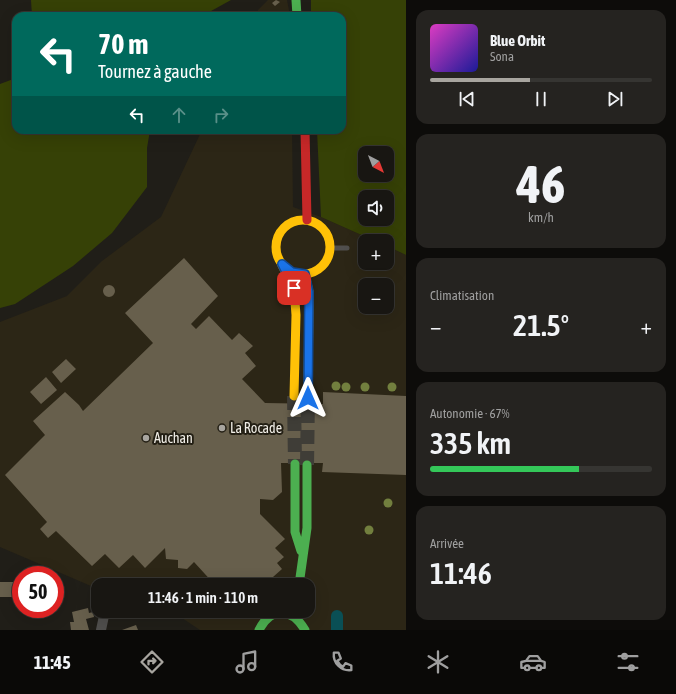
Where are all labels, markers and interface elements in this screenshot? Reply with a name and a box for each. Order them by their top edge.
icon: left [32,28,84,80]
text: 70 m [98,28,148,60]
text: Blue Orbit [490,32,545,49]
text: Sona [490,49,514,64]
text: Tournez à gauche [98,61,212,82]
icon: previous [456,88,478,110]
icon: pause [530,88,552,110]
icon: next [604,88,626,110]
icon: left [126,104,148,126]
icon: ahead [168,104,190,126]
icon: right [210,104,232,126]
north arrow [358,146,394,182]
map controls [358,146,394,314]
text: 46 [517,154,565,214]
button: sound [358,190,394,226]
text: km/h [528,210,554,225]
button: + [358,234,394,270]
pin [277,271,311,305]
icon: arrive [283,277,305,299]
button: − [358,278,394,314]
text: Climatisation [430,288,494,303]
text: 21.5° [513,308,569,342]
text: − [430,313,441,339]
text: + [641,313,652,339]
position arrow [287,377,329,419]
text: Autonomie · 67% [430,406,510,421]
place label: La Rocade [230,420,282,436]
marker: La Rocade [217,423,227,433]
text: 335 km [430,426,511,460]
place label: Auchan [154,430,193,446]
marker: Auchan [141,433,151,443]
text: Arrivée [430,536,464,551]
text: 11:46 [430,556,492,590]
speed limit sign: 50 [12,566,64,618]
text: 11:46 · 1 min · 110 m [148,589,258,606]
icon: directions [138,648,166,676]
icon: music [233,648,261,676]
icon: phone [328,648,356,676]
icon: climate [424,648,452,676]
icon: car [519,648,547,676]
icon: filters [614,648,642,676]
text: 11:45 [34,652,71,673]

